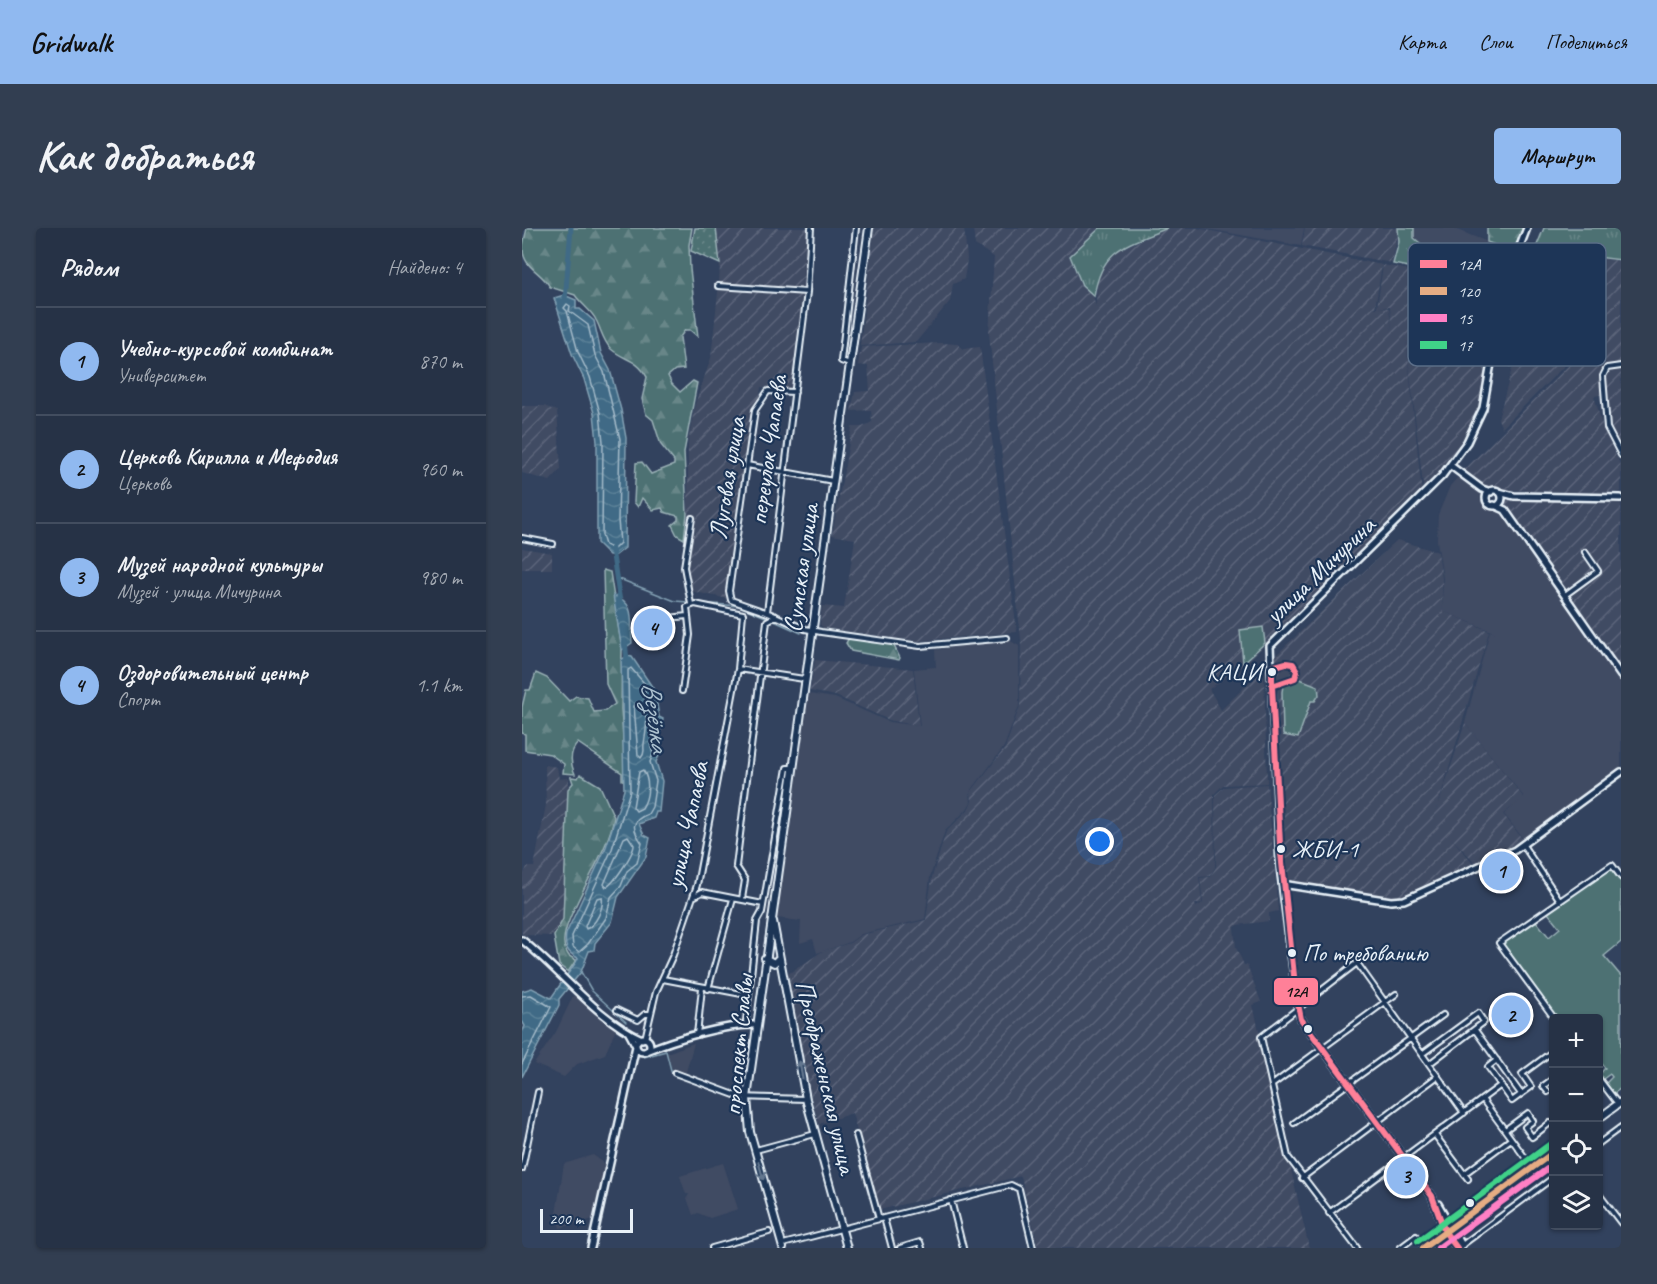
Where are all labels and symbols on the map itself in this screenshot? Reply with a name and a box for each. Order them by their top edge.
legend [1408,243,1606,366]
text: 12А [1458,255,1481,275]
text: 120 [1458,282,1481,302]
text: 15 [1458,309,1473,329]
text: 17 [1458,336,1473,356]
street label: переулок Чапаева [741,372,795,527]
street label: Луговая улица [701,413,753,542]
street label: Сумская улица [776,499,827,634]
street label: улица Мичурина [1256,508,1383,632]
pin: 4 [634,606,672,650]
place label: КАЦИ [1207,657,1265,687]
marker: КАЦИ [1266,666,1278,678]
water label: Везёлка [633,680,678,756]
street label: улица Чапаева [657,757,717,893]
your location [1085,827,1114,856]
place label: ЖБИ-1 [1292,834,1359,864]
marker: ЖБИ-1 [1275,843,1287,855]
pin: 1 [1482,848,1520,894]
place label: По требованию [1303,938,1429,968]
marker: По требованию [1286,947,1298,959]
street label: проспект Славы [715,971,761,1117]
street label: Преображенская улица [788,977,865,1179]
line badge: 12А [1273,977,1319,1006]
text: 12А [1285,982,1309,1002]
pin: 2 [1492,992,1530,1038]
unlabelled marker [1302,1023,1314,1035]
one-way arrow [795,1060,806,1080]
pin: 3 [1386,1154,1426,1198]
one-way arrow [756,1161,767,1180]
unlabelled marker [1464,1197,1476,1209]
scale bar [540,1206,633,1234]

